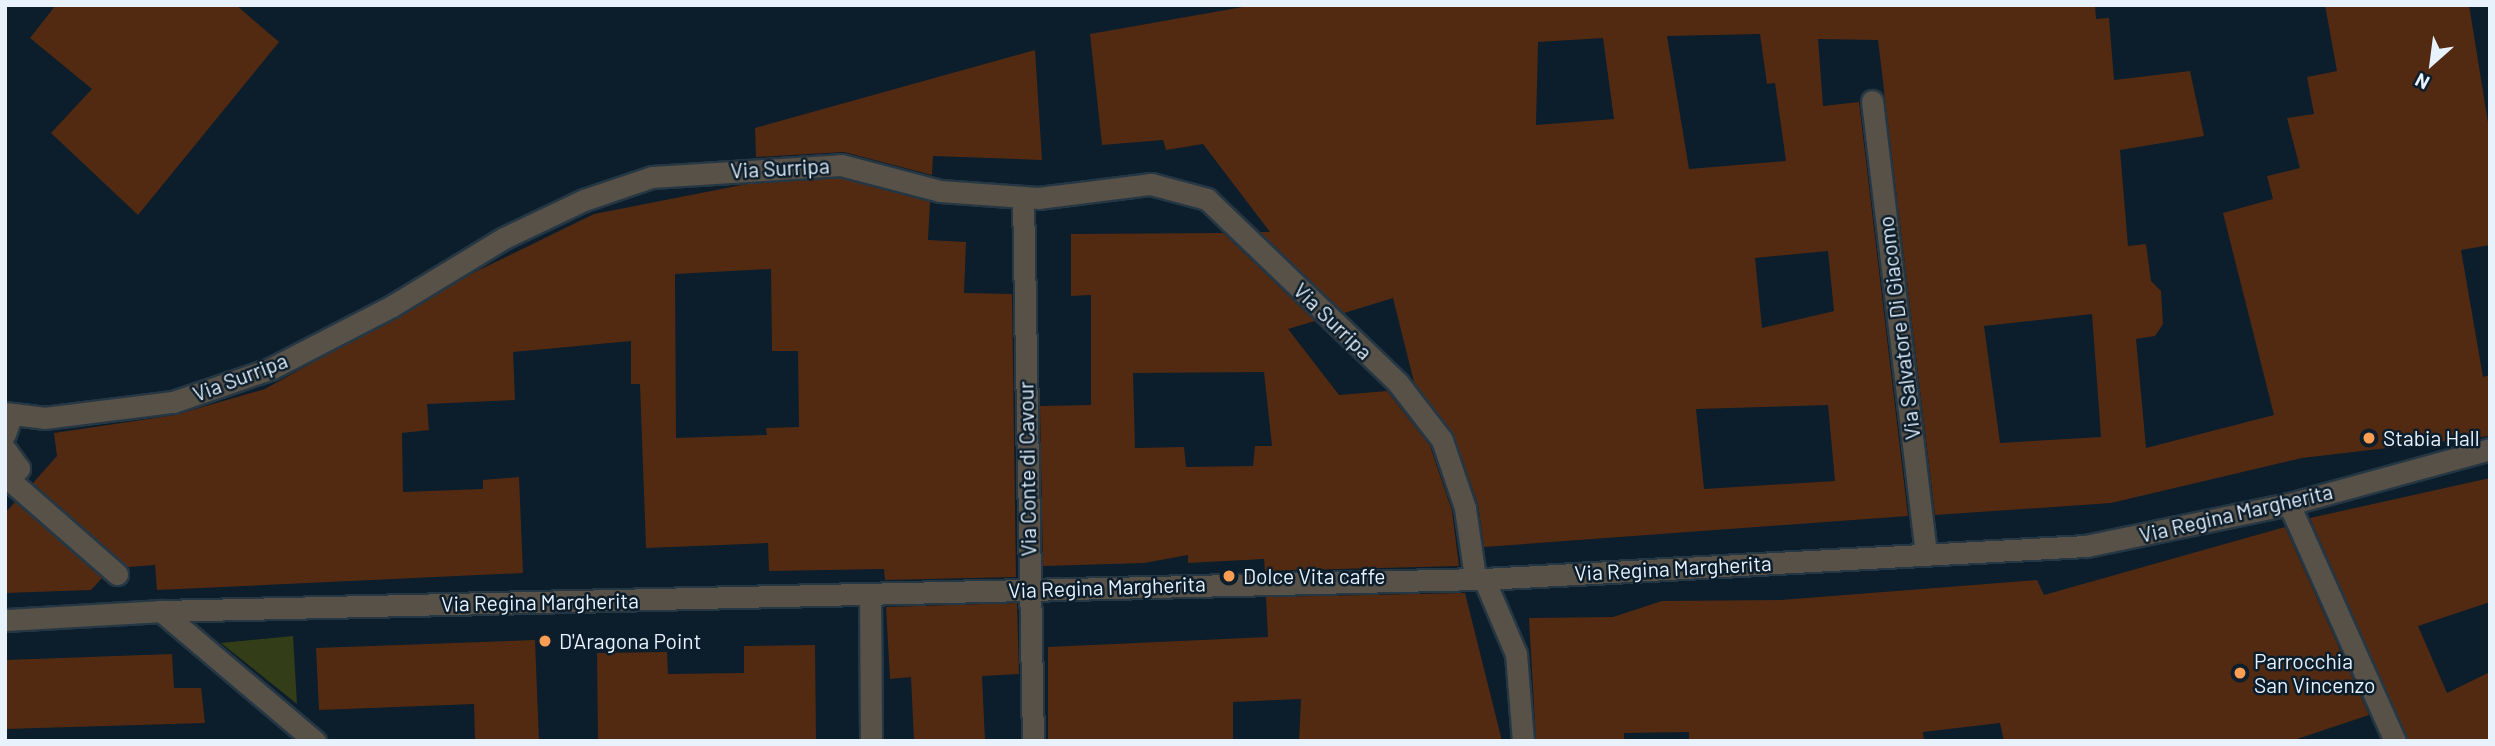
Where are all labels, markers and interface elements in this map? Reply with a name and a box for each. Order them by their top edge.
north arrow [2397,28,2467,98]
text: N [2411,69,2433,95]
street label: Via Surripa [730,153,830,183]
street label: Via Salvatore Di Giacomo [1873,215,1925,441]
street label: Via Surripa [1289,278,1377,364]
street label: Via Surripa [189,347,291,407]
street label: Via Conte di Cavour [1013,381,1041,557]
place label: Stabia Hall [2383,425,2480,451]
marker: Stabia Hall [2361,430,2377,446]
street label: Via Regina Margherita [2137,478,2335,548]
street label: Via Regina Margherita [1574,550,1772,586]
place label: Dolce Vita caffe [1243,563,1386,589]
marker: Dolce Vita caffe [1221,568,1237,584]
street label: Via Regina Margherita [1008,571,1206,603]
street label: Via Regina Margherita [441,588,639,616]
place label: D'Aragona Point [559,628,701,654]
marker: D'Aragona Point [537,633,553,649]
place label: Parrocchia San Vincenzo [2254,648,2376,698]
marker: Parrocchia San Vincenzo [2232,665,2248,681]

